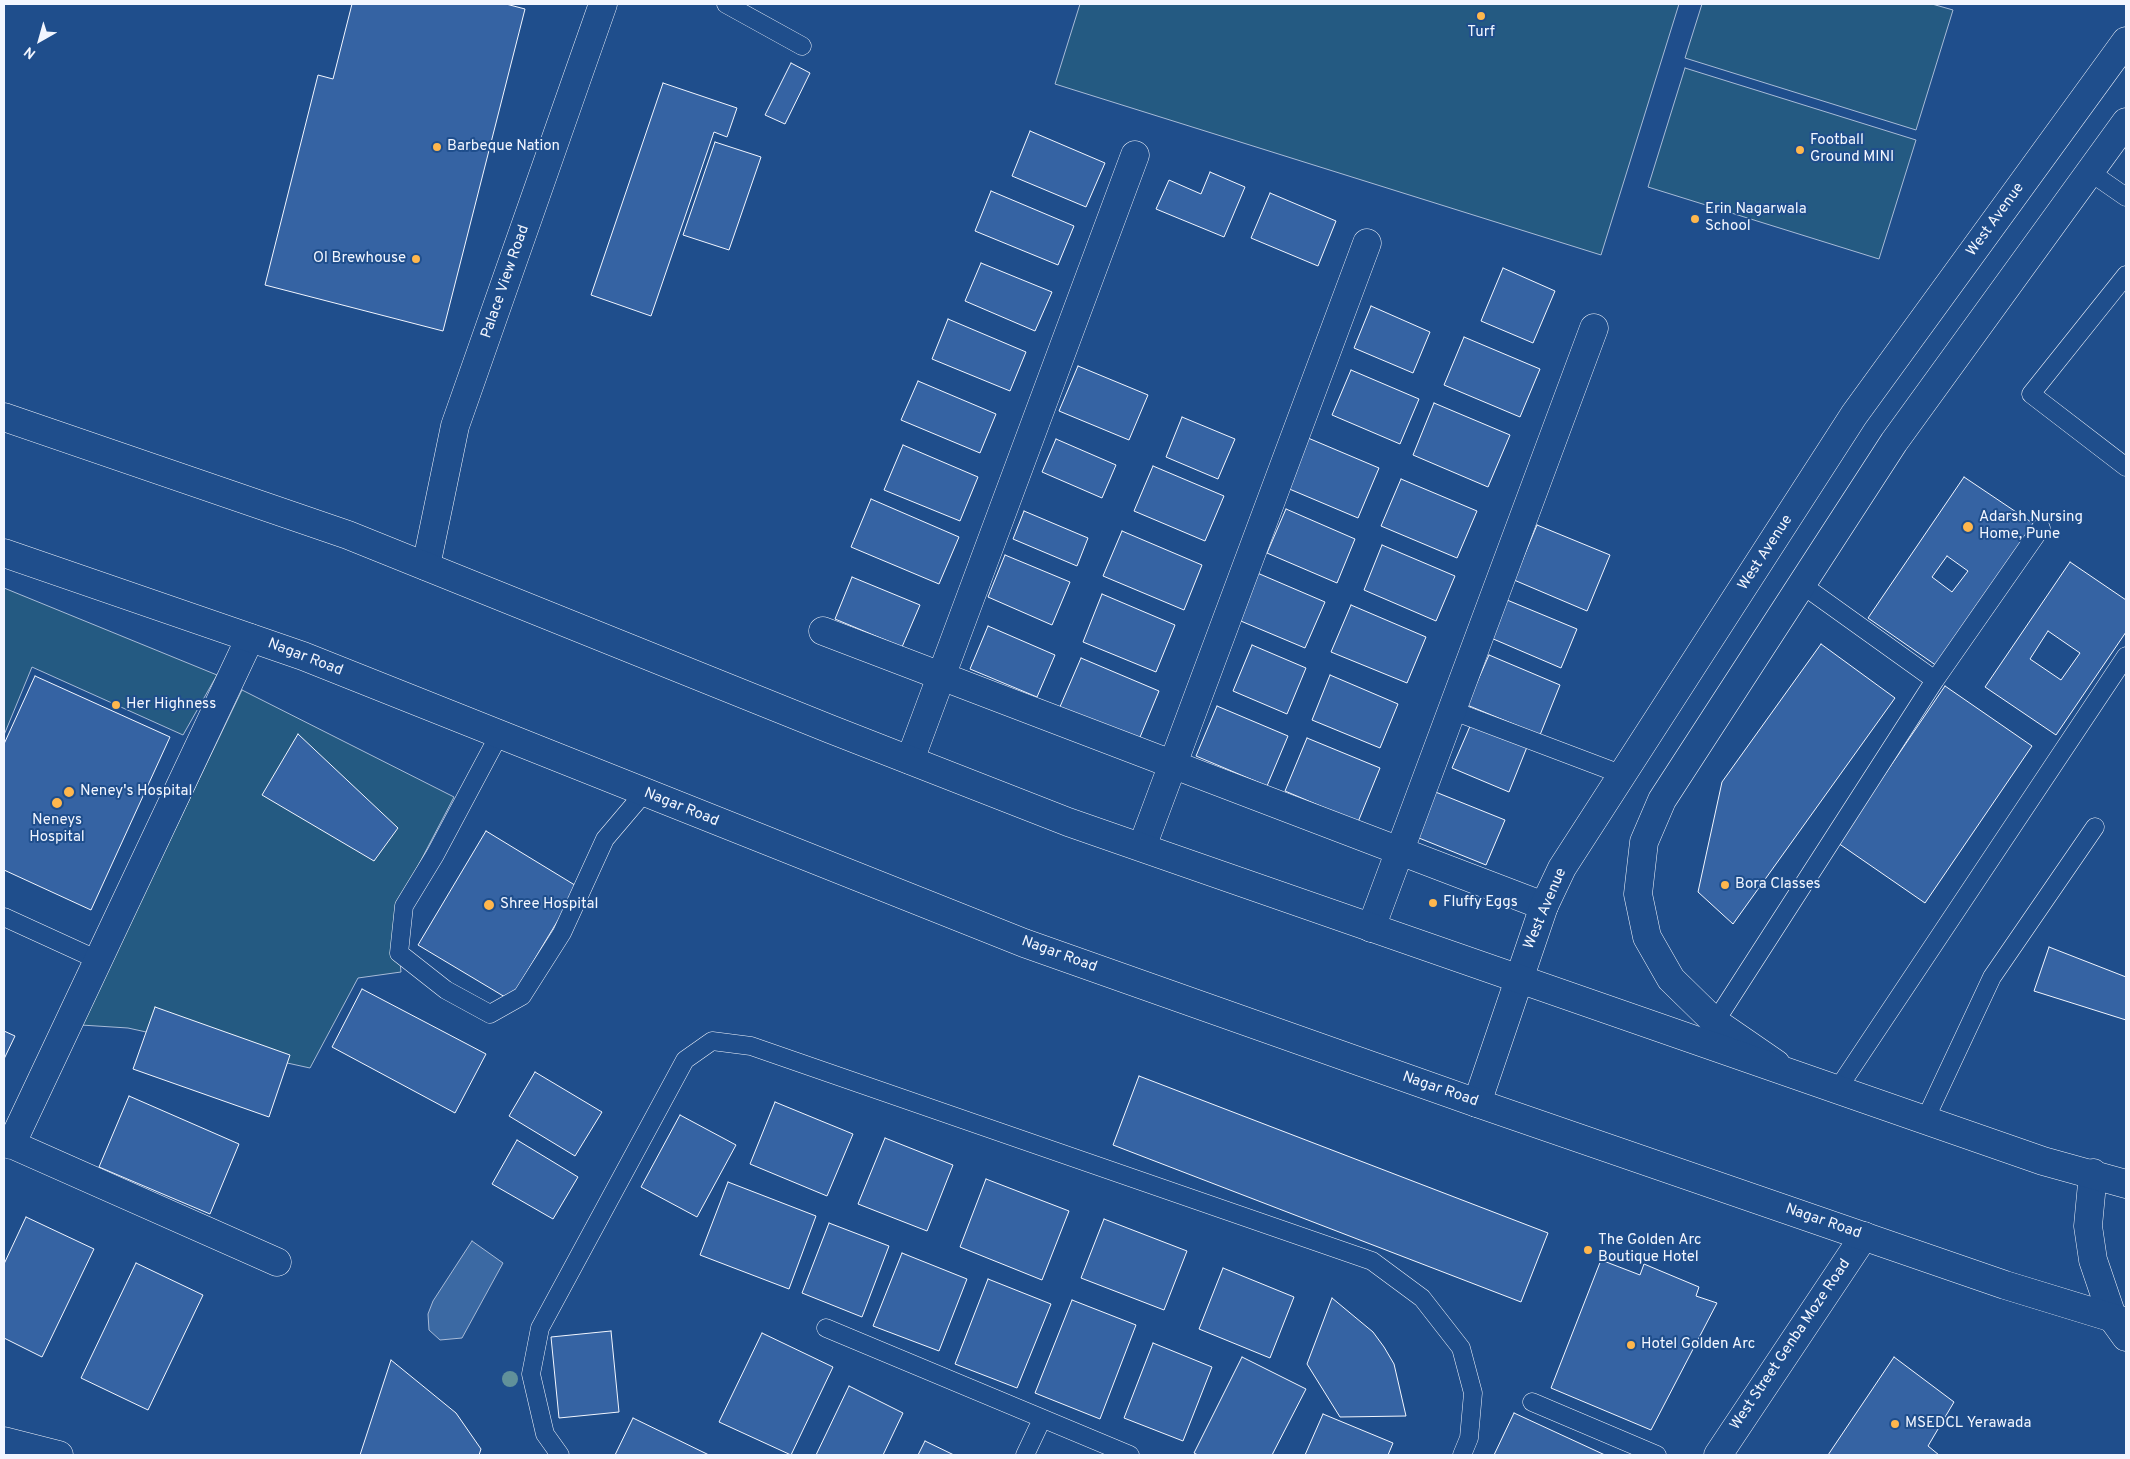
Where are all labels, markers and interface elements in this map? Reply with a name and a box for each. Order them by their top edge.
marker: Turf [1475,10,1487,22]
north arrow [15,15,65,65]
place label: Turf [1467,24,1495,42]
text: N [21,42,40,62]
place label: Football Ground MINI [1810,132,1894,167]
place label: Barbeque Nation [447,138,560,156]
marker: Barbeque Nation [431,141,443,153]
marker: Football Ground MINI [1794,144,1806,156]
street label: West Avenue [1963,180,2029,260]
place label: Erin Nagarwala School [1705,201,1807,236]
marker: Erin Nagarwala School [1689,213,1701,225]
street label: Palace View Road [478,223,534,341]
place label: OI Brewhouse [313,250,406,268]
marker: OI Brewhouse [410,253,422,265]
place label: Adarsh Nursing Home, Pune [1979,509,2083,544]
street label: West Avenue [1735,512,1797,594]
marker: Adarsh Nursing Home, Pune [1961,520,1975,534]
street label: Nagar Road [265,635,345,681]
place label: Her Highness [126,696,216,714]
marker: Her Highness [110,699,122,711]
place label: Neney's Hospital [80,783,192,801]
marker: Neney's Hospital [62,785,76,799]
street label: Nagar Road [641,785,721,831]
marker: Neneys Hospital [50,796,64,810]
place label: Neneys Hospital [29,812,85,847]
street label: West Avenue [1521,866,1571,952]
place label: Bora Classes [1735,876,1821,894]
marker: Bora Classes [1719,879,1731,891]
place label: Fluffy Eggs [1443,894,1518,912]
place label: Shree Hospital [500,896,598,914]
marker: Fluffy Eggs [1427,897,1439,909]
marker: Shree Hospital [482,898,496,912]
street label: Nagar Road [1019,933,1099,977]
street label: Nagar Road [1400,1069,1480,1111]
street label: Nagar Road [1783,1201,1863,1243]
place label: The Golden Arc Boutique Hotel [1598,1232,1701,1267]
marker: The Golden Arc Boutique Hotel [1582,1244,1594,1256]
street label: West Street Genba Moze Road [1727,1256,1855,1434]
place label: Hotel Golden Arc [1641,1336,1755,1354]
marker: Hotel Golden Arc [1625,1339,1637,1351]
place label: MSEDCL Yerawada [1905,1415,2031,1433]
marker: MSEDCL Yerawada [1889,1418,1901,1430]

